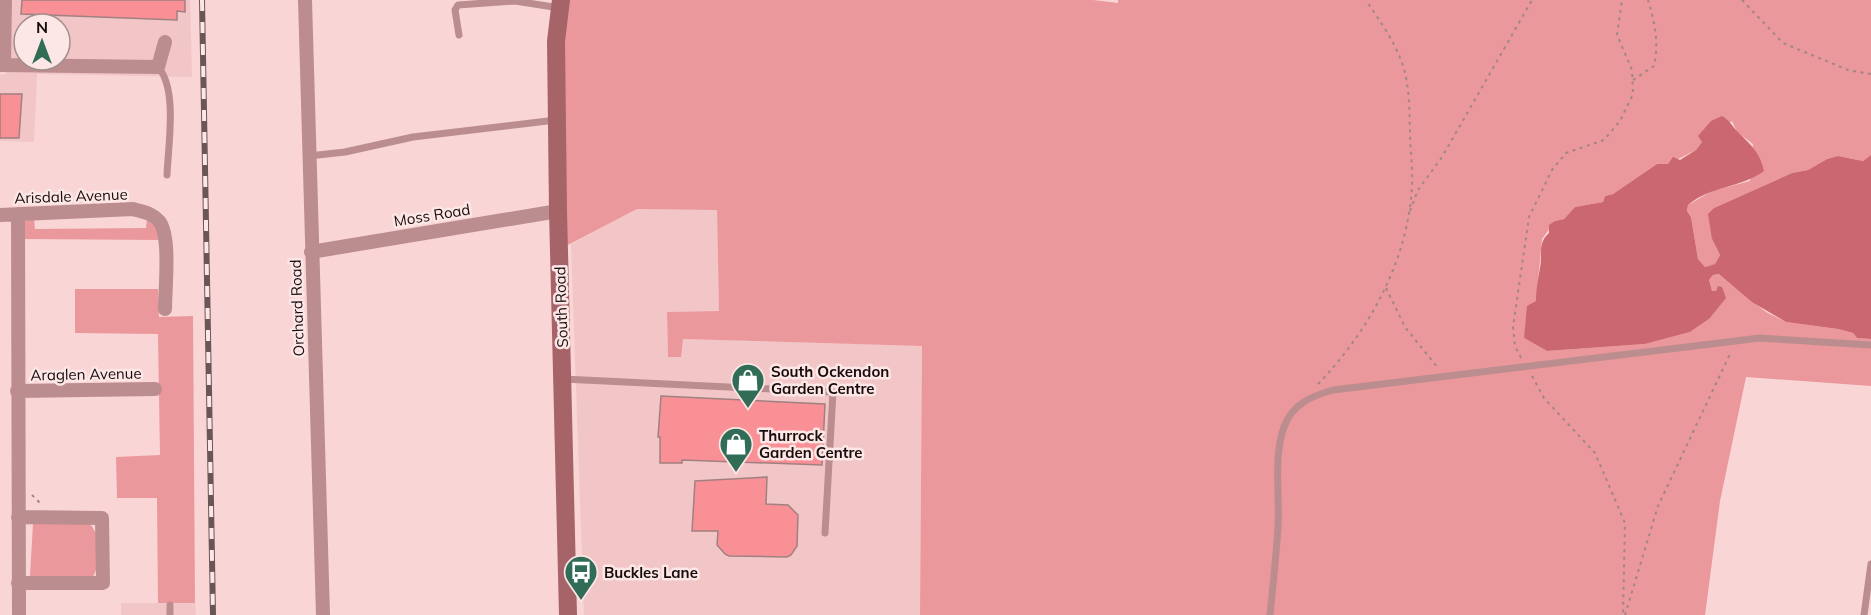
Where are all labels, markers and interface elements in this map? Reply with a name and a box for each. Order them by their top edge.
north arrow [12,12,72,72]
text: N [36,17,48,37]
street label: Arisdale Avenue [14,185,128,207]
street label: Moss Road [392,200,472,230]
street label: Orchard Road [286,259,308,357]
street label: South Road [550,266,572,348]
shop icon: South Ockendon Garden Centre [730,362,766,409]
place label: South Ockendon Garden Centre [771,362,889,398]
street label: Araglen Avenue [30,364,142,384]
shop icon: Thurrock Garden Centre [718,426,754,473]
place label: Thurrock Garden Centre [759,426,863,462]
bus stop icon: Buckles Lane [563,554,599,601]
place label: Buckles Lane [604,563,698,582]

